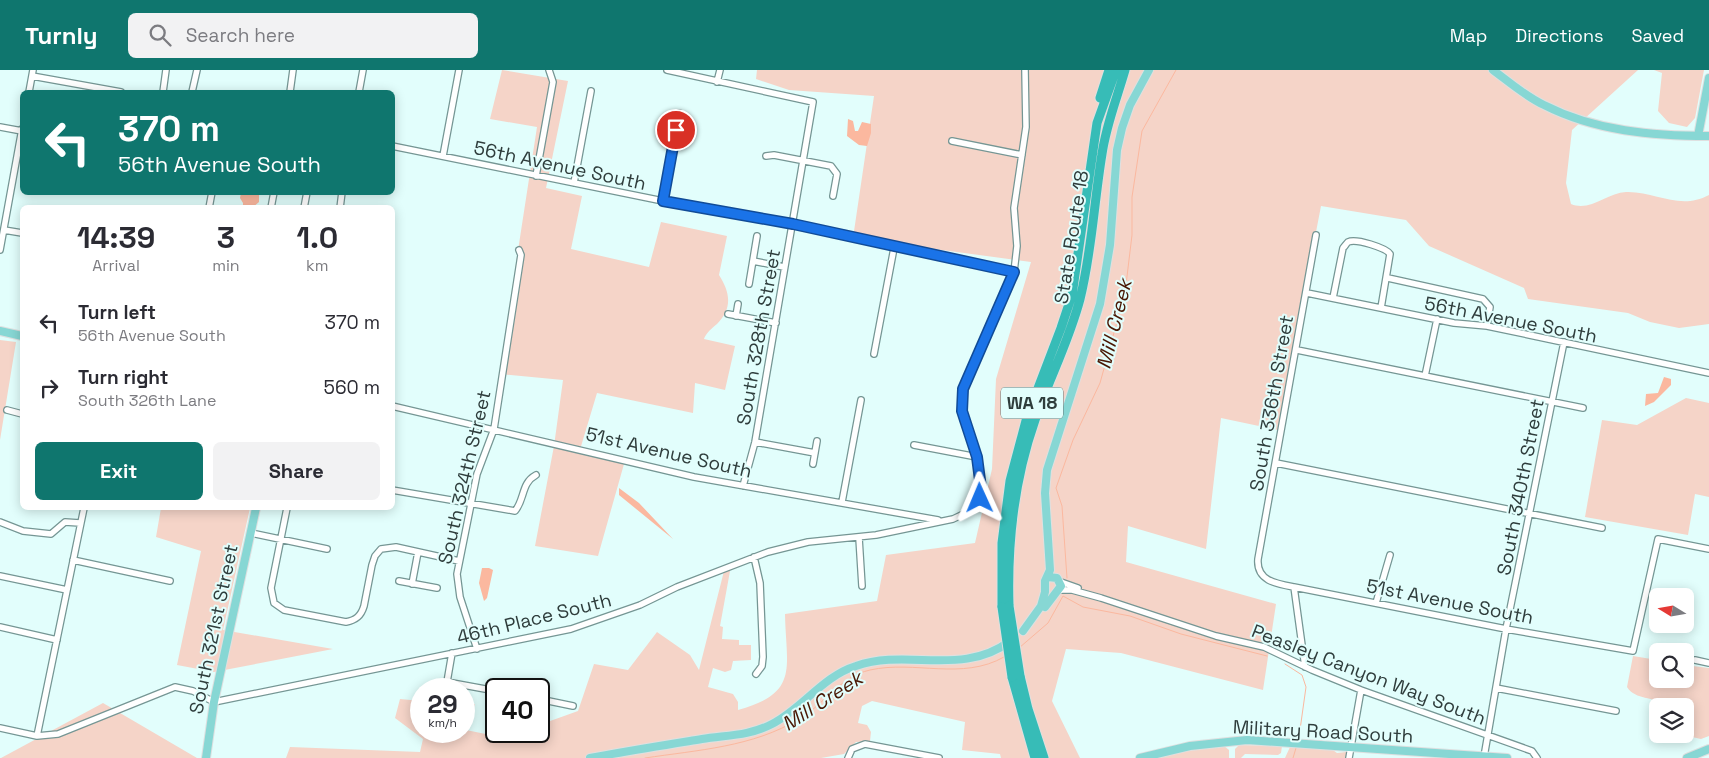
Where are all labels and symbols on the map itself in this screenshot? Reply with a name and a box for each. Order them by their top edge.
pin [655,109,697,151]
street label: 56th Avenue South [472,135,648,196]
street label: State Route 18 [1049,169,1094,306]
street label: South 328th Street [731,247,786,427]
water label: Mill Creek [1090,274,1138,372]
street label: 56th Avenue South [1422,290,1599,348]
street label: South 336th Street [1244,313,1299,493]
road number: WA 18 [1001,387,1063,418]
street label: South 324th Street [432,388,497,567]
street label: South 340th Street [1491,397,1550,577]
street label: 51st Avenue South [583,421,754,484]
position arrow [953,471,1005,523]
street label: South 321st Street [183,542,244,716]
street label: 51st Avenue South [1364,573,1536,630]
street label: 46th Place South [454,587,614,650]
north arrow [1649,588,1694,632]
street label: Peasley Canyon Way South [1248,618,1490,731]
water label: Mill Creek [777,664,869,737]
speed limit sign: 40 [485,678,550,743]
street label: Military Road South [1232,714,1414,749]

